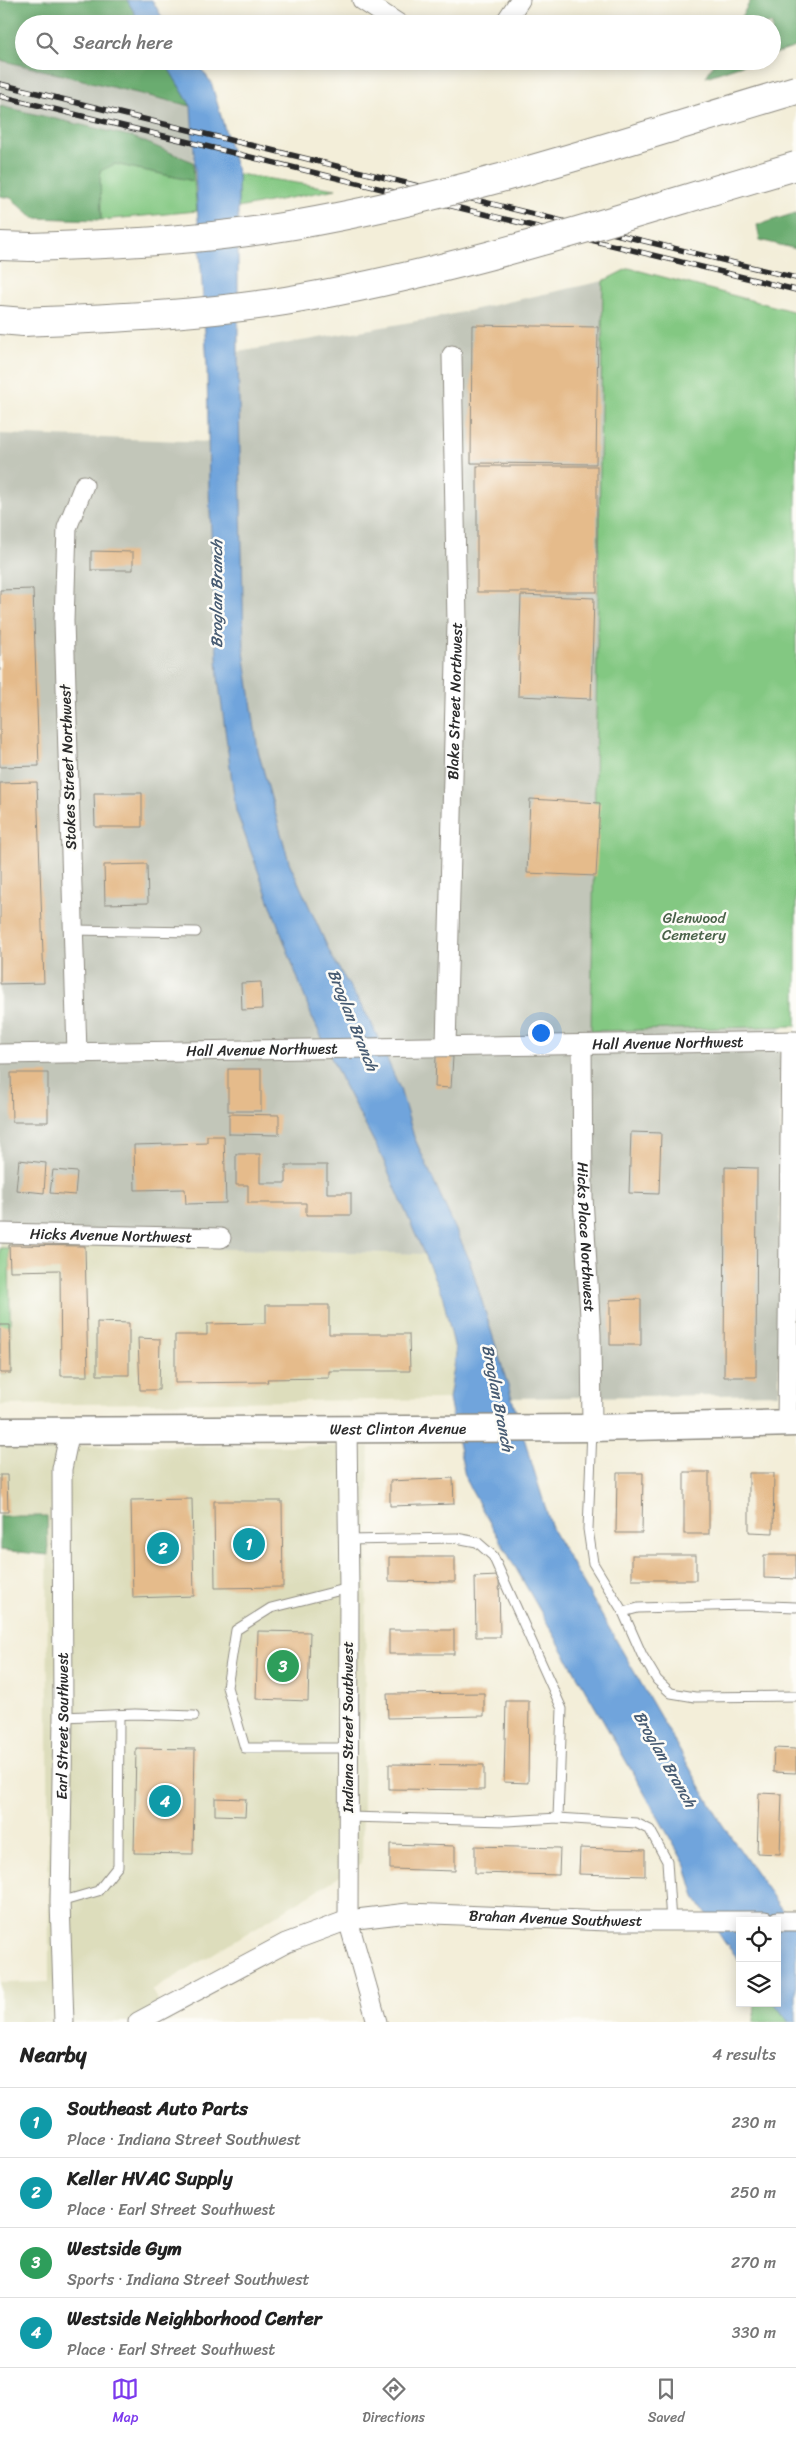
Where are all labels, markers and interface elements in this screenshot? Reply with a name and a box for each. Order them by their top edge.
search box [15,15,781,70]
text: Search here [73,26,173,59]
icon: search [33,29,61,57]
water label: Broglan Branch [202,538,231,648]
street label: Blake Street Northwest [440,622,470,780]
street label: Stokes Street Northwest [52,683,84,850]
park label: Glenwood Cemetery [662,905,726,948]
water label: Broglan Branch [319,965,387,1077]
your location [528,1020,554,1046]
street label: Hall Avenue Northwest [592,1029,744,1057]
street label: Hall Avenue Northwest [186,1035,338,1064]
street label: Hicks Place Northwest [570,1162,603,1313]
street label: Hicks Avenue Northwest [30,1221,193,1250]
water label: Broglan Branch [473,1342,523,1455]
street label: West Clinton Avenue [330,1416,466,1442]
pin: 1 [233,1525,265,1563]
pin: 2 [147,1529,179,1567]
street label: Indiana Street Southwest [335,1641,361,1814]
pin: 3 [267,1647,299,1685]
street label: Earl Street Southwest [49,1652,76,1800]
water label: Broglan Branch [625,1705,705,1814]
pin: 4 [149,1782,181,1820]
street label: Brahan Avenue Southwest [468,1902,643,1934]
map controls [736,1917,781,2007]
button: locate [736,1917,781,1962]
button: layers [736,1962,781,2007]
text: Nearby [20,2036,86,2074]
text: 4 results [712,2040,776,2069]
text: Southeast Auto Parts [67,2092,248,2125]
text: 1 [33,2108,39,2137]
text: 230 m [731,2108,776,2137]
text: Place · Indiana Street Southwest [67,2125,301,2154]
text: Keller HVAC Supply [67,2162,233,2195]
text: 2 [31,2178,41,2207]
text: 250 m [730,2178,776,2207]
text: Place · Earl Street Southwest [67,2195,275,2224]
text: Westside Gym [67,2232,182,2265]
text: 3 [32,2248,40,2277]
text: 270 m [731,2248,776,2277]
text: Sports · Indiana Street Southwest [67,2265,310,2294]
text: Westside Neighborhood Center [67,2302,322,2335]
text: 4 [31,2318,41,2347]
text: 330 m [732,2318,776,2347]
text: Place · Earl Street Southwest [67,2335,275,2364]
tab: Map [111,2375,139,2430]
tab: Directions [362,2375,425,2430]
tab: Saved [648,2375,685,2430]

